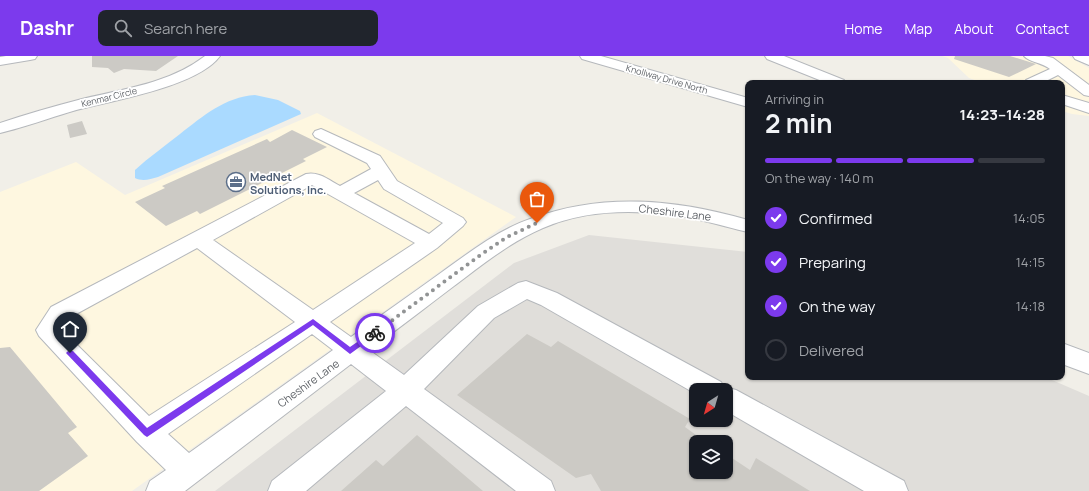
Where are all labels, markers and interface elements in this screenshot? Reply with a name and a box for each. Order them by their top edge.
search box [98,10,378,46]
text: Dashr [20,15,74,41]
icon: search [112,17,134,39]
text: Search here [144,18,227,39]
text: Home [845,19,882,38]
text: Map [904,19,932,38]
text: About [954,19,994,38]
text: Contact [1016,19,1069,38]
street label: Knollway Drive North [625,61,709,97]
street label: Kenmar Circle [80,84,138,110]
text: Arriving in [765,90,824,108]
text: 14:23–14:28 [960,104,1045,125]
text: 2 min [765,105,833,141]
place label: MedNet Solutions, Inc. [250,169,326,197]
text: On the way · 140 m [765,169,874,187]
office icon: MedNet Solutions, Inc. [225,171,247,193]
pin [520,182,554,223]
icon: bag [526,188,548,210]
street label: Cheshire Lane [638,200,713,224]
icon: check [765,207,787,229]
text: Confirmed [799,208,872,229]
text: 14:05 [1013,209,1045,227]
icon: check [765,251,787,273]
text: Preparing [799,252,866,273]
text: 14:15 [1016,253,1045,271]
icon: check [765,295,787,317]
text: On the way [799,296,875,317]
text: 14:18 [1016,297,1045,315]
pin [53,312,87,353]
courier [355,313,395,353]
icon: home [59,318,81,340]
icon: bike [364,322,386,344]
text: Delivered [799,340,864,361]
street label: Cheshire Lane [274,355,342,410]
north arrow [689,383,733,427]
map controls [689,383,733,479]
button: layers [689,435,733,479]

